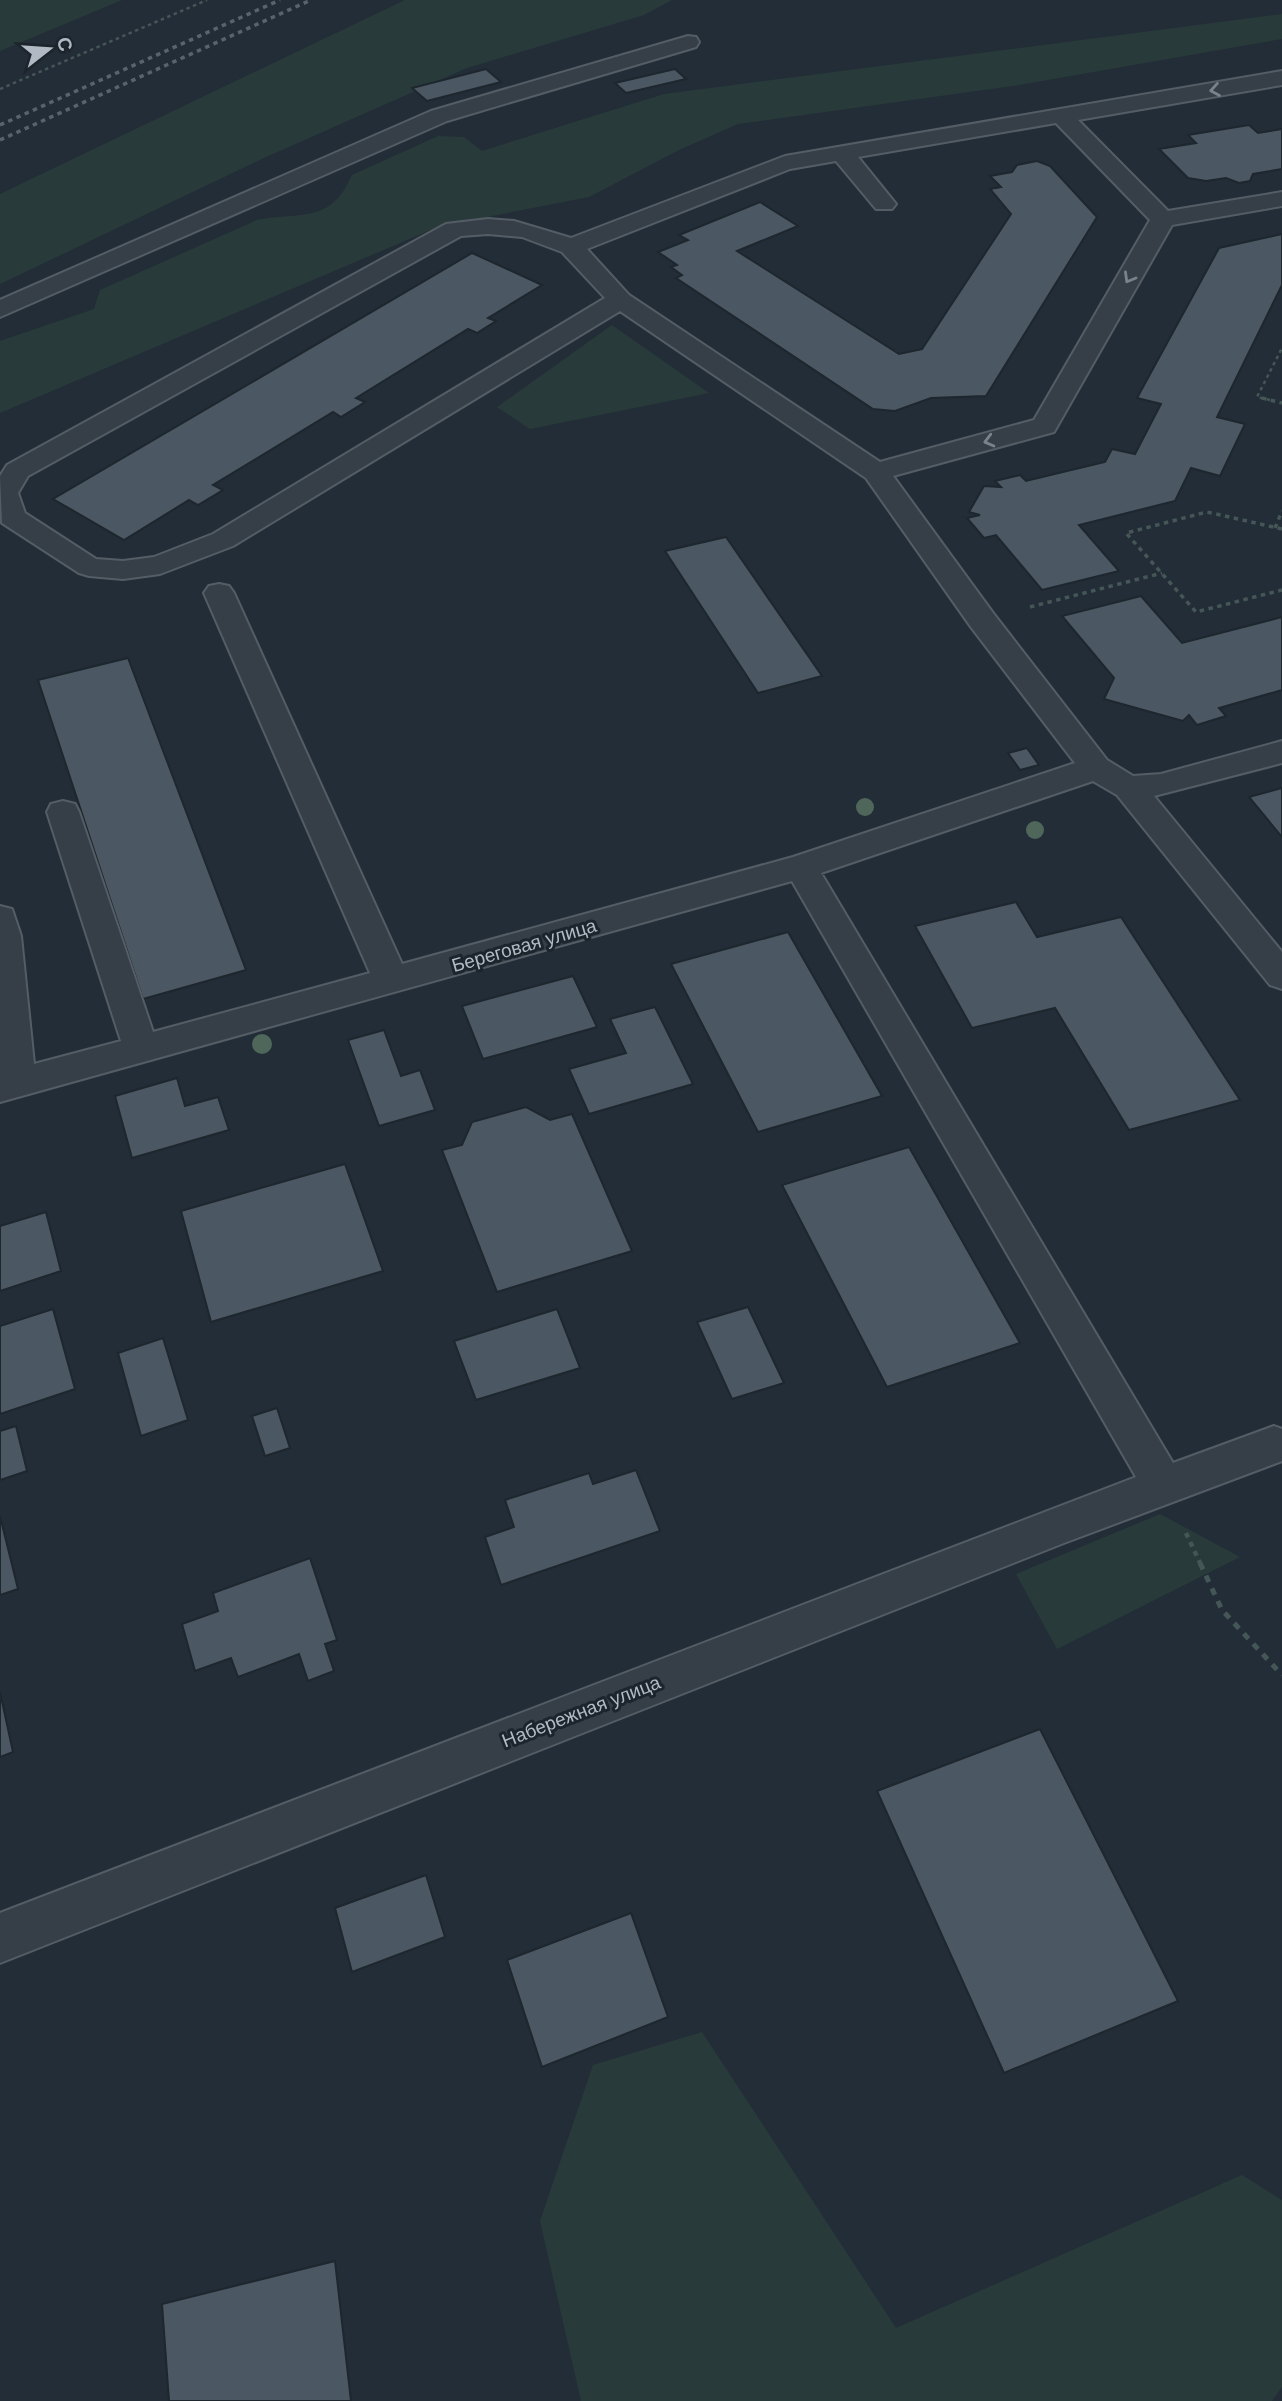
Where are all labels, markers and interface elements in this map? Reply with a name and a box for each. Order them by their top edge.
north arrow [14,14,84,84]
text: С [53,35,77,54]
one-way arrow [1209,82,1221,97]
one-way arrow [1124,271,1137,284]
one-way arrow [983,433,995,447]
street label: Береговая улица [449,915,599,976]
street label: Набережная улица [499,1671,664,1751]

